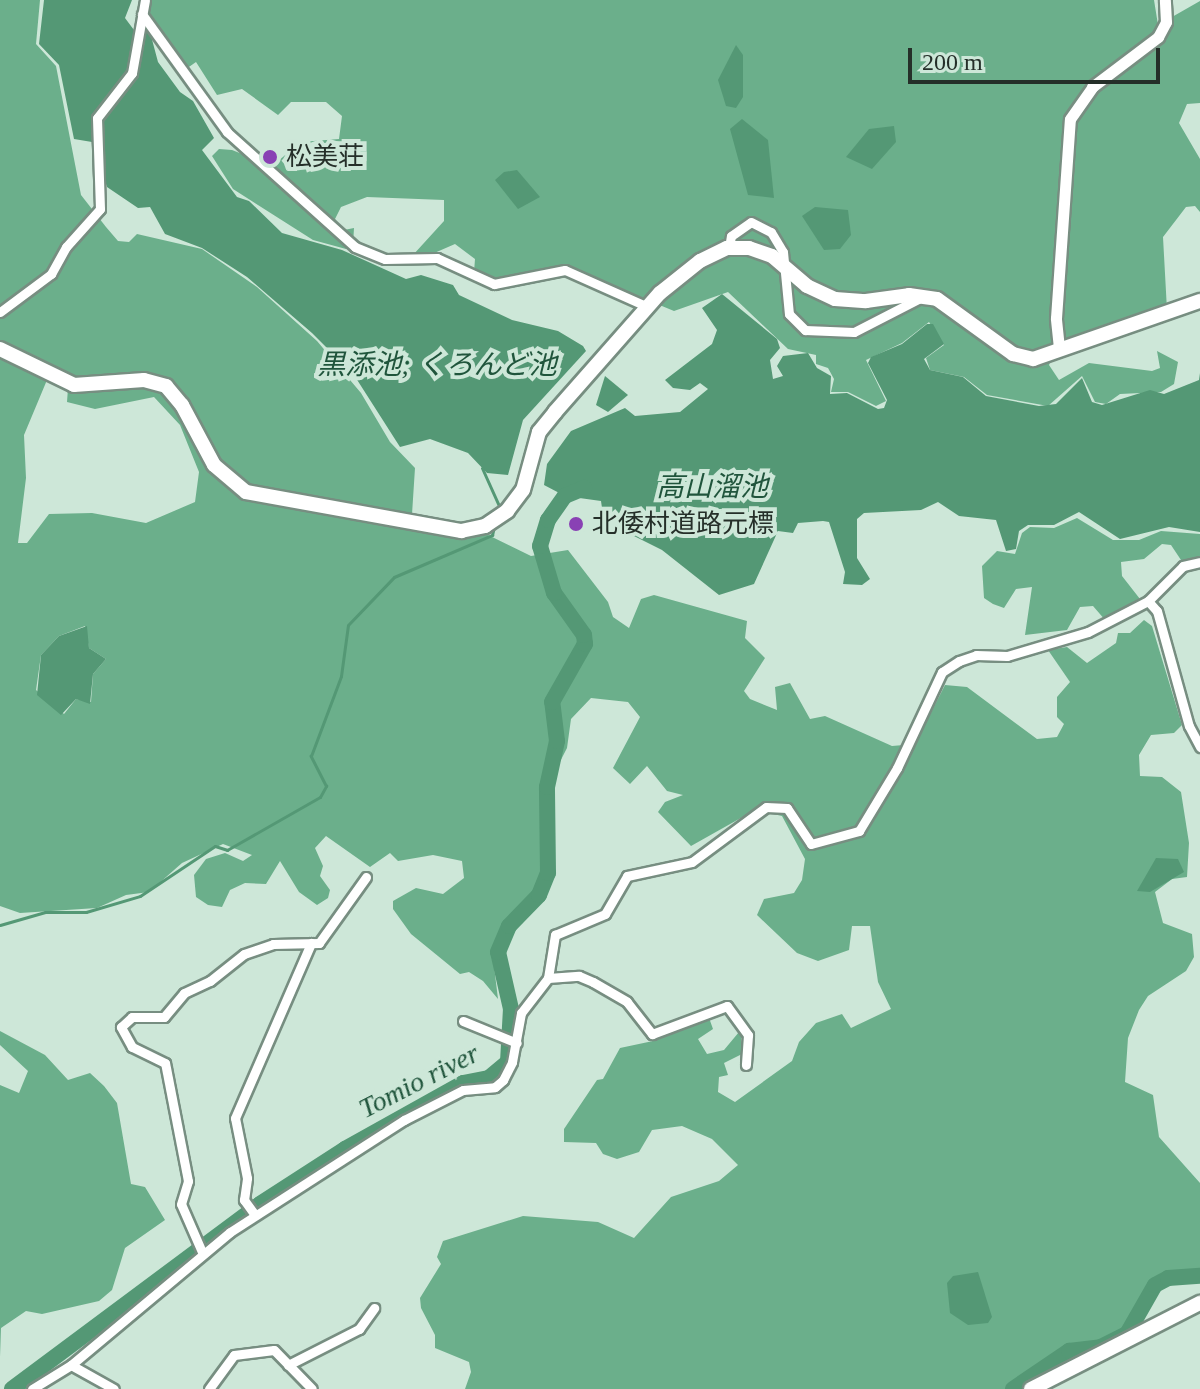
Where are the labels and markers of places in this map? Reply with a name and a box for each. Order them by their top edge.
place label: 松美荘 [286,141,364,173]
marker: 松美荘 [261,148,279,166]
place label: 北倭村道路元標 [592,508,774,540]
marker: 北倭村道路元標 [567,515,585,533]

